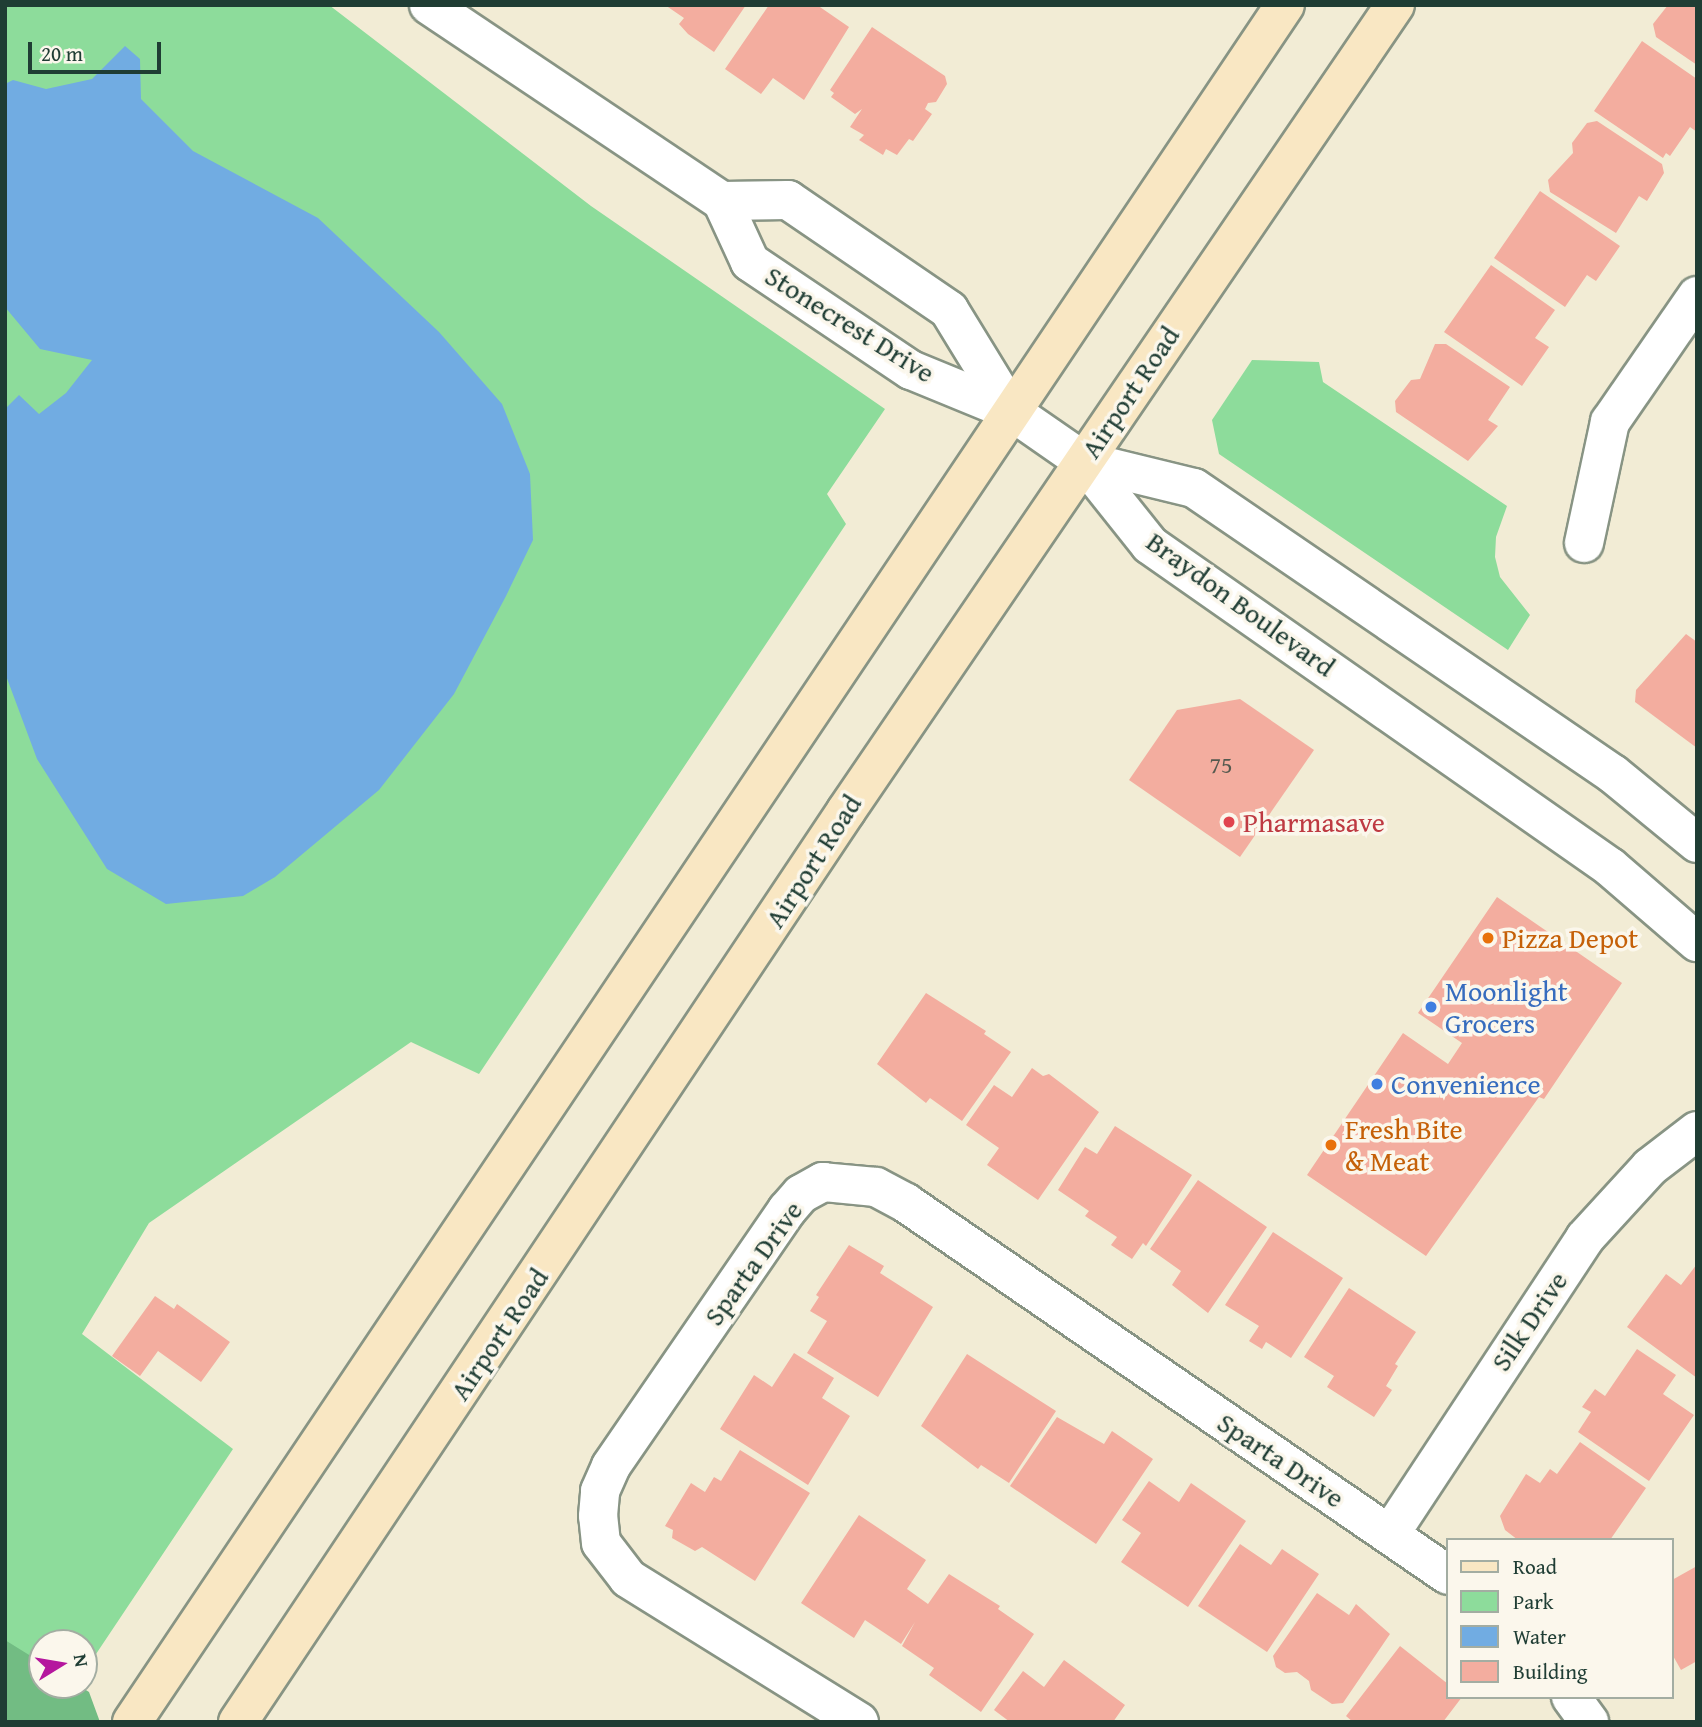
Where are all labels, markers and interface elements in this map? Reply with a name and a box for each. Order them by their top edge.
scale bar [32,28,164,72]
text: 20 m [41,38,83,69]
street label: Stonecrest Drive [759,259,941,389]
street label: Airport Road [1074,320,1186,464]
street label: Braydon Boulevard [1140,524,1342,684]
house number: 75 [1209,751,1233,779]
street label: Airport Road [758,788,868,934]
place label: Pharmasave [1243,805,1385,839]
marker: Pharmasave [1221,814,1237,830]
place label: Pizza Depot [1502,921,1638,955]
marker: Pizza Depot [1480,930,1496,946]
place label: Moonlight Grocers [1445,974,1568,1040]
marker: Moonlight Grocers [1423,999,1439,1015]
place label: Convenience [1391,1067,1541,1101]
marker: Convenience [1369,1076,1385,1092]
place label: Fresh Bite & Meat [1345,1112,1463,1178]
marker: Fresh Bite & Meat [1323,1137,1339,1153]
street label: Sparta Drive [697,1194,809,1332]
street label: Airport Road [443,1262,555,1406]
street label: Silk Drive [1484,1265,1574,1377]
street label: Sparta Drive [1211,1405,1351,1515]
legend [1446,1538,1674,1699]
text: Road [1513,1551,1557,1582]
text: Park [1513,1586,1554,1617]
text: Water [1513,1621,1566,1652]
north arrow [28,1629,98,1699]
text: N [67,1651,97,1669]
text: Building [1513,1656,1587,1687]

